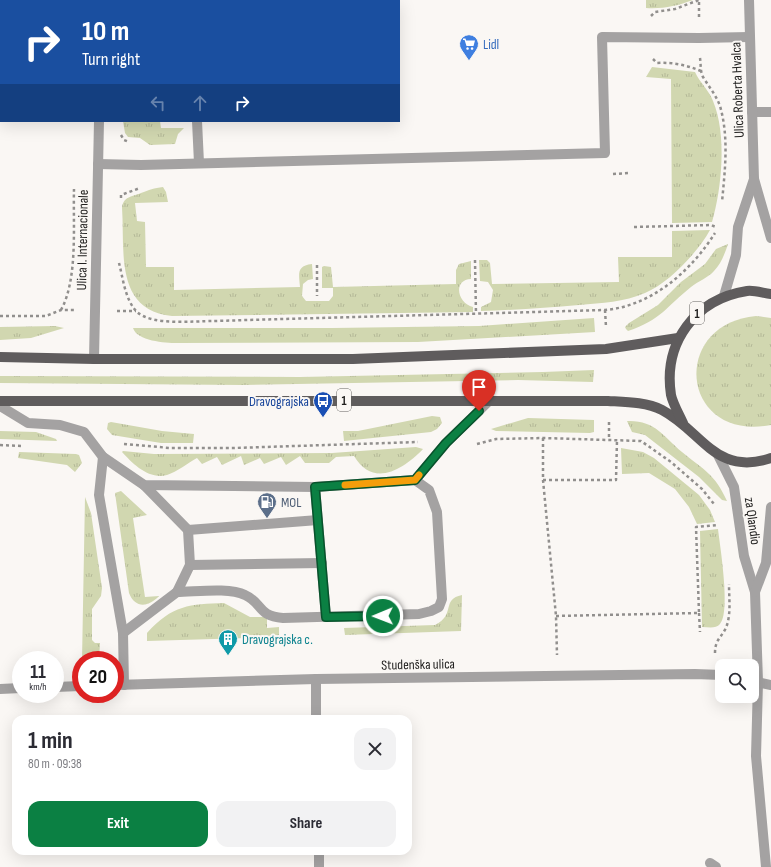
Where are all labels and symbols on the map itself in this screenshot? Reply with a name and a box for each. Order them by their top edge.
supermarket icon: Lidl [458,33,480,61]
place label: Lidl [483,36,499,53]
street label: Ulica Roberta Hvalca [727,42,748,138]
street label: Ulica I. Internacionale [73,189,92,291]
road number: 1 [690,302,704,324]
pin [462,370,496,411]
road number: 1 [337,389,351,411]
bus stop icon: Dravograjska [312,390,334,418]
place label: Dravograjska [249,393,309,410]
fuel station icon: MOL [256,491,278,519]
place label: MOL [281,494,301,511]
street label: za Qlandio [741,496,764,546]
position arrow [362,595,404,637]
building icon: Dravograjska c. [217,628,239,656]
place label: Dravograjska c. [242,631,313,648]
speed limit sign: 20 [72,651,124,703]
street label: Studenška ulica [381,655,455,674]

